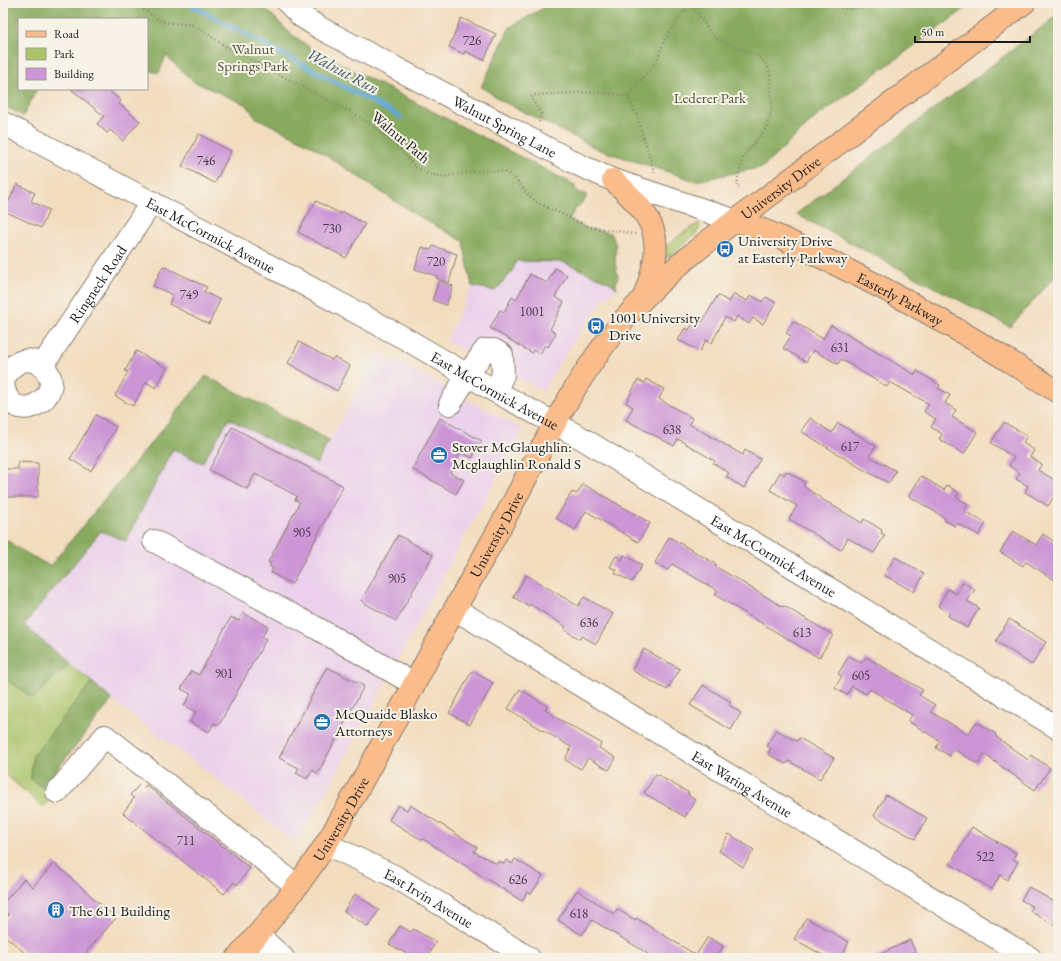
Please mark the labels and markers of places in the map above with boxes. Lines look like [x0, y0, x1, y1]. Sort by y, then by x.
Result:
place label: University Drive at Easterly Parkway [738, 231, 848, 267]
bus stop icon: University Drive at Easterly Parkway [715, 239, 735, 259]
place label: 1001 University Drive [609, 308, 701, 344]
bus stop icon: 1001 University Drive [586, 316, 606, 336]
place label: Stover McGlaughlin: Mcglaughlin Ronald S [452, 437, 581, 473]
office icon: Stover McGlaughlin: Mcglaughlin Ronald S [429, 445, 449, 465]
place label: McQuaide Blasko Attorneys [334, 704, 437, 740]
office icon: McQuaide Blasko Attorneys [312, 712, 332, 732]
building icon: The 611 Building [46, 900, 66, 920]
place label: The 611 Building [69, 901, 170, 920]

